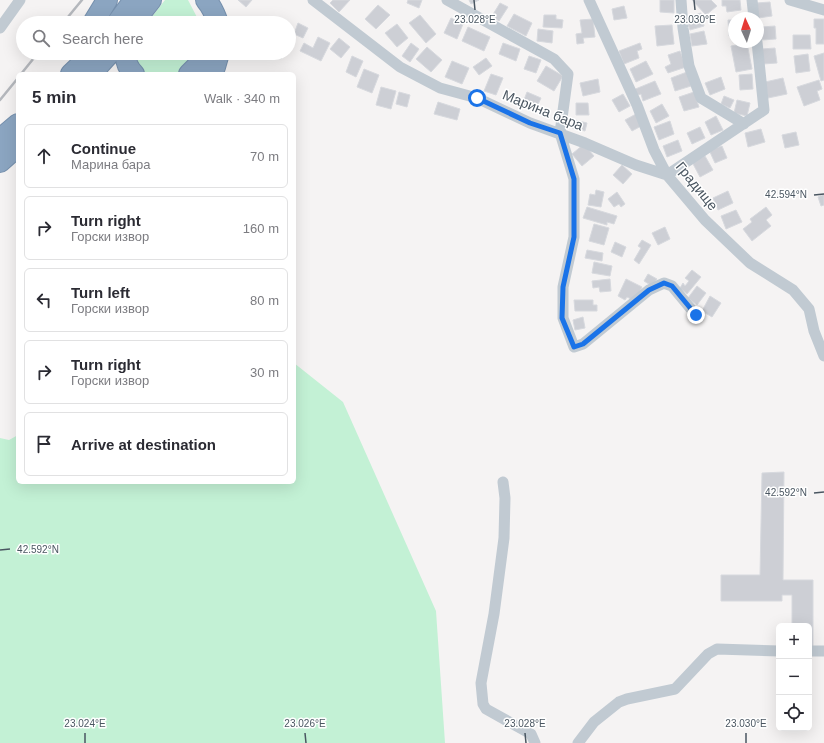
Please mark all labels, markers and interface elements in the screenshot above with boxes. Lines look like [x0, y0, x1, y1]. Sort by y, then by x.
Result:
north arrow [728, 12, 764, 48]
text: 23.028°E [454, 14, 496, 25]
text: 23.030°E [674, 14, 716, 25]
search box [16, 16, 296, 60]
icon: search [30, 27, 52, 49]
text: Search here [62, 30, 144, 47]
street label: Марина бара [500, 87, 586, 134]
text: 5 min [32, 88, 76, 107]
route start [468, 89, 486, 107]
text: Walk · 340 m [204, 91, 280, 106]
text: Continue [71, 140, 136, 157]
icon: ahead [33, 145, 55, 167]
text: 70 m [250, 149, 279, 164]
text: Марина бара [71, 157, 151, 172]
street label: Градище [673, 159, 721, 214]
text: 42.594°N [765, 189, 807, 200]
text: Turn right [71, 212, 141, 229]
icon: right [33, 217, 55, 239]
text: 160 m [243, 221, 279, 236]
text: Горски извор [71, 229, 149, 244]
text: Turn left [71, 284, 130, 301]
icon: left [33, 289, 55, 311]
text: 80 m [250, 293, 279, 308]
text: Горски извор [71, 301, 149, 316]
route end [687, 306, 705, 324]
text: Turn right [71, 356, 141, 373]
icon: right [33, 361, 55, 383]
text: 30 m [250, 365, 279, 380]
text: Горски извор [71, 373, 149, 388]
icon: arrive [33, 433, 55, 455]
text: Arrive at destination [71, 436, 216, 453]
text: 42.592°N [765, 487, 807, 498]
text: 42.592°N [17, 544, 59, 555]
map controls [776, 623, 812, 731]
button: + [776, 623, 812, 659]
button: − [776, 659, 812, 695]
button: locate [776, 695, 812, 731]
text: 23.024°E [64, 718, 106, 729]
text: 23.026°E [284, 718, 326, 729]
text: 23.028°E [504, 718, 546, 729]
text: 23.030°E [725, 718, 767, 729]

